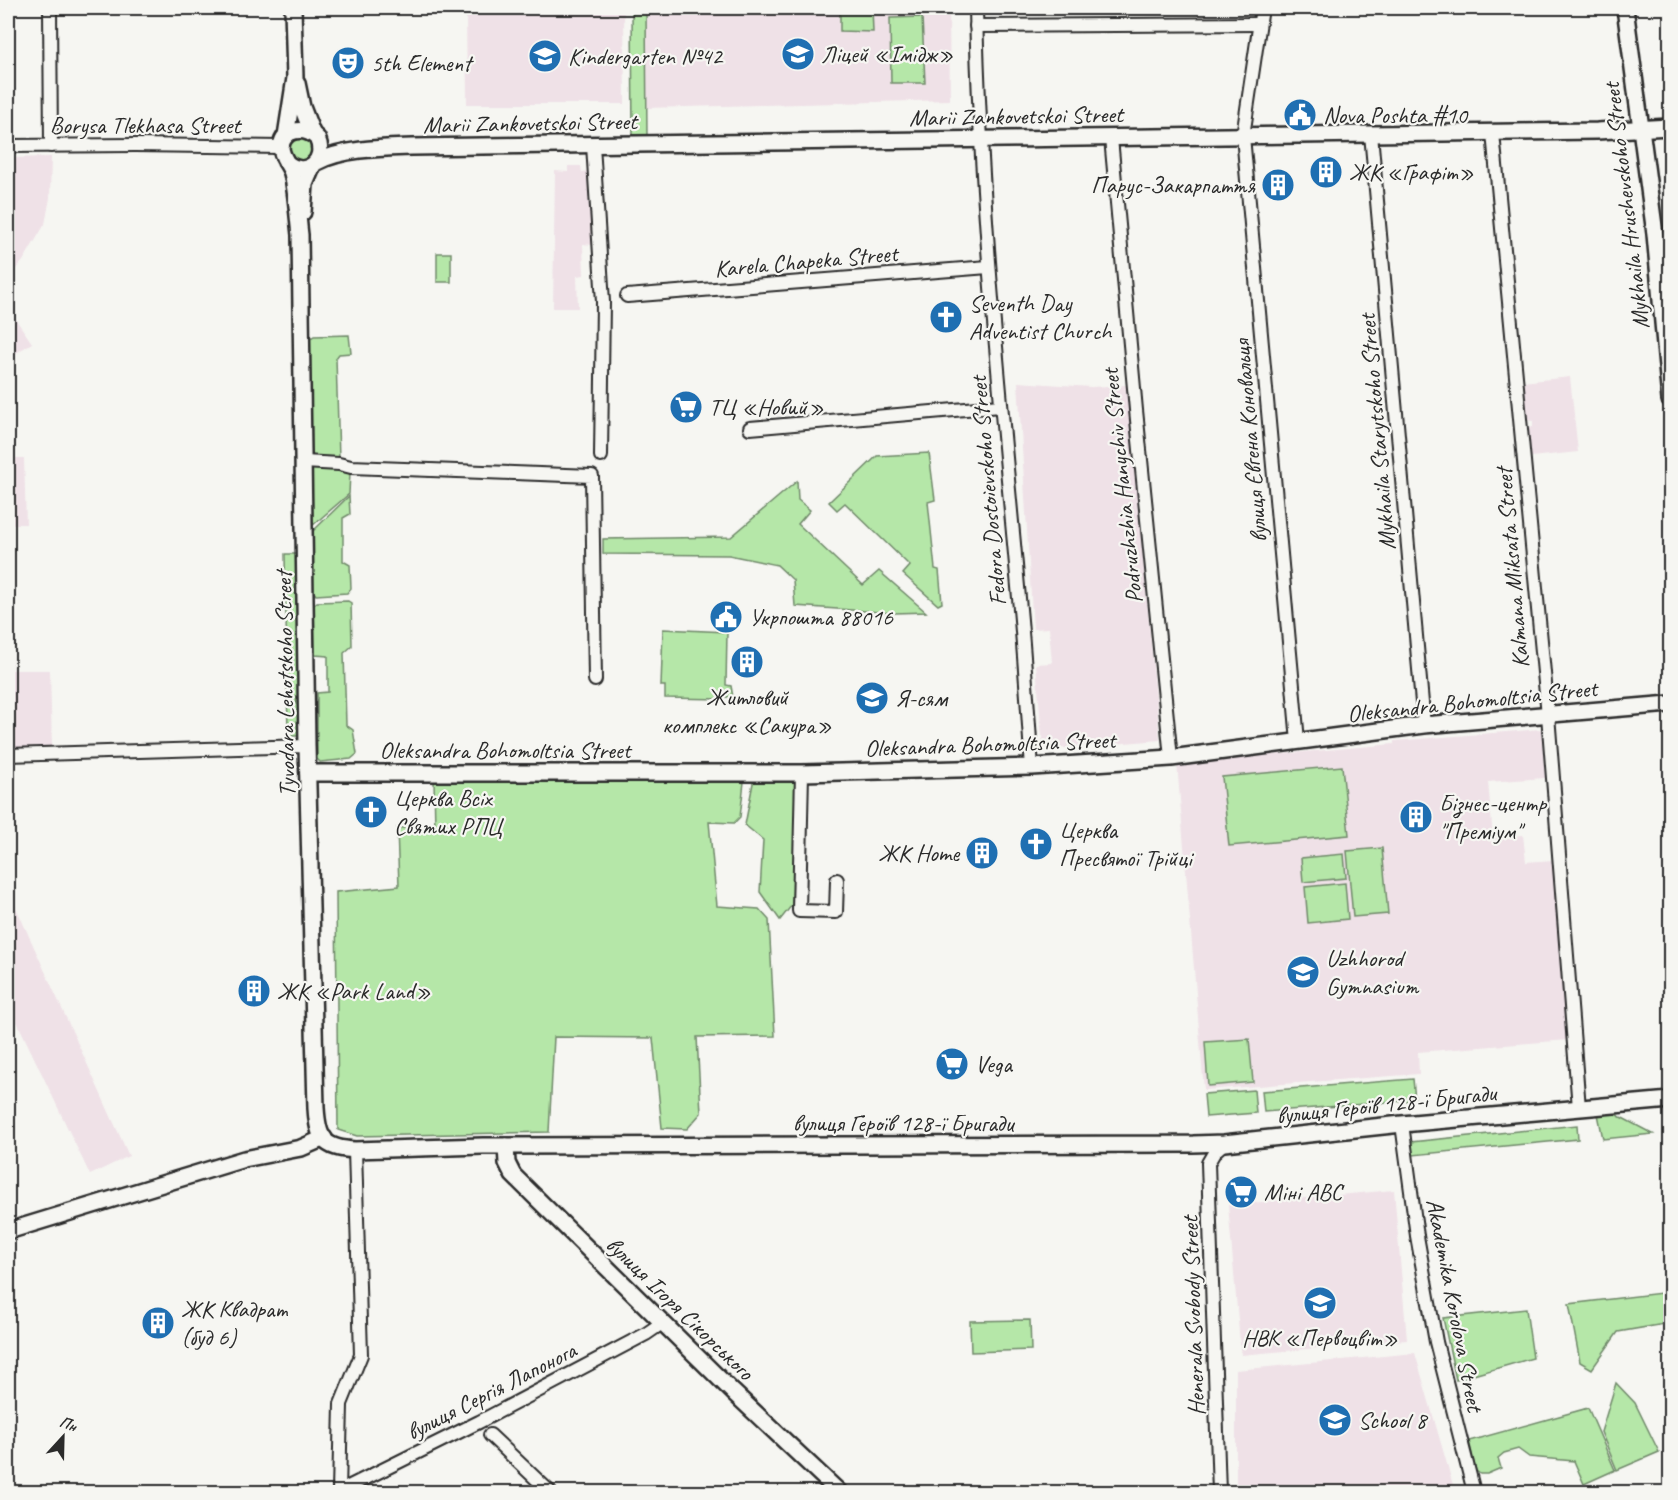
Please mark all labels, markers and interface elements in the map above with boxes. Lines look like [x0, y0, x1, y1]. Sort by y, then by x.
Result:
school or university icon: Ліцей «Імідж» [780, 36, 816, 72]
school or university icon: Kindergarten №42 [527, 38, 563, 74]
place label: Ліцей «Імідж» [821, 39, 953, 69]
place label: Kindergarten №42 [568, 41, 724, 71]
theatre icon: 5th Element [330, 45, 366, 81]
place label: 5th Element [371, 48, 474, 78]
street label: Mykhaila Hrushevskoho Street [1596, 79, 1656, 331]
public building icon: Nova Poshta #10 [1282, 97, 1318, 133]
street label: Marii Zankovetskoi Street [909, 99, 1125, 133]
place label: Nova Poshta #10 [1323, 100, 1469, 130]
street label: Marii Zankovetskoi Street [423, 106, 639, 140]
street label: Borysa Tlekhasa Street [50, 110, 242, 140]
building icon: ЖК «Графіт» [1308, 154, 1344, 190]
place label: ЖК «Графіт» [1349, 157, 1474, 187]
building icon: Парус-Закарпаття [1260, 167, 1296, 203]
place label: Парус-Закарпаття [1091, 170, 1256, 200]
street label: Karela Chapeka Street [713, 238, 901, 284]
place label: Seventh Day Adventist Church [969, 288, 1113, 346]
church icon: Seventh Day Adventist Church [928, 299, 964, 335]
street label: Mykhaila Starytskoho Street [1352, 311, 1402, 551]
street label: вулиця Євгена Коновальця [1226, 337, 1274, 544]
street label: Podruzhzhia Hanychiv Street [1095, 365, 1149, 605]
street label: Fedora Dostoievskoho Street [963, 373, 1013, 607]
supermarket icon: ТЦ «Новий» [668, 389, 704, 425]
place label: ТЦ «Новий» [709, 392, 824, 422]
street label: Kalmana Miksata Street [1488, 464, 1536, 669]
street label: Tyvodara Lehotskoho Street [268, 568, 302, 797]
public building icon: Укрпошта 88016 [708, 599, 744, 635]
place label: Укрпошта 88016 [749, 602, 894, 632]
building icon: Житловий комплекс «Сакура» [729, 644, 765, 680]
street label: Oleksandra Bohomoltsia Street [1346, 673, 1600, 729]
school or university icon: Я-сям [854, 680, 890, 716]
place label: Житловий комплекс «Сакура» [662, 682, 832, 740]
place label: Я-сям [895, 683, 949, 713]
street label: Oleksandra Bohomoltsia Street [864, 725, 1118, 763]
street label: Oleksandra Bohomoltsia Street [380, 735, 633, 765]
place label: Церква Всіх Святих РПЦ [394, 783, 504, 841]
place label: Бізнес-центр "Преміум" [1439, 788, 1547, 846]
church icon: Церква Всіх Святих РПЦ [353, 794, 389, 830]
building icon: Бізнес-центр "Преміум" [1398, 799, 1434, 835]
place label: Церква Пресвятої Трійці [1059, 815, 1194, 873]
church icon: Церква Пресвятої Трійці [1018, 826, 1054, 862]
building icon: ЖК Home [964, 835, 1000, 871]
place label: ЖК Home [878, 838, 961, 868]
place label: Uzhhorod Gymnasium [1326, 943, 1419, 1001]
school or university icon: Uzhhorod Gymnasium [1285, 954, 1321, 990]
building icon: ЖК «Park Land» [236, 973, 272, 1009]
place label: ЖК «Park Land» [277, 976, 431, 1006]
supermarket icon: Vega [934, 1046, 970, 1082]
place label: Vega [975, 1049, 1013, 1079]
street label: вулиця Героїв 128-ї Бригади [1275, 1077, 1500, 1130]
street label: вулиця Героїв 128-ї Бригади [793, 1108, 1016, 1138]
supermarket icon: Міні ABC [1223, 1174, 1259, 1210]
place label: Міні ABC [1264, 1177, 1345, 1207]
street label: Akademika Korolova Street [1420, 1196, 1491, 1416]
street label: Henerala Svobody Street [1174, 1214, 1211, 1416]
street label: вулиця Ігоря Сікорського [600, 1230, 761, 1387]
school or university icon: НВК «Первоцвіт» [1302, 1285, 1338, 1321]
place label: ЖК Квадрат (буд 6) [181, 1294, 288, 1352]
building icon: ЖК Квадрат (буд 6) [140, 1305, 176, 1341]
place label: НВК «Первоцвіт» [1242, 1323, 1398, 1353]
street label: вулиця Сергія Лапонога [401, 1335, 582, 1447]
school or university icon: School 8 [1317, 1402, 1353, 1438]
place label: School 8 [1358, 1405, 1428, 1435]
north arrow [33, 1407, 93, 1467]
text: Пн [57, 1412, 81, 1437]

